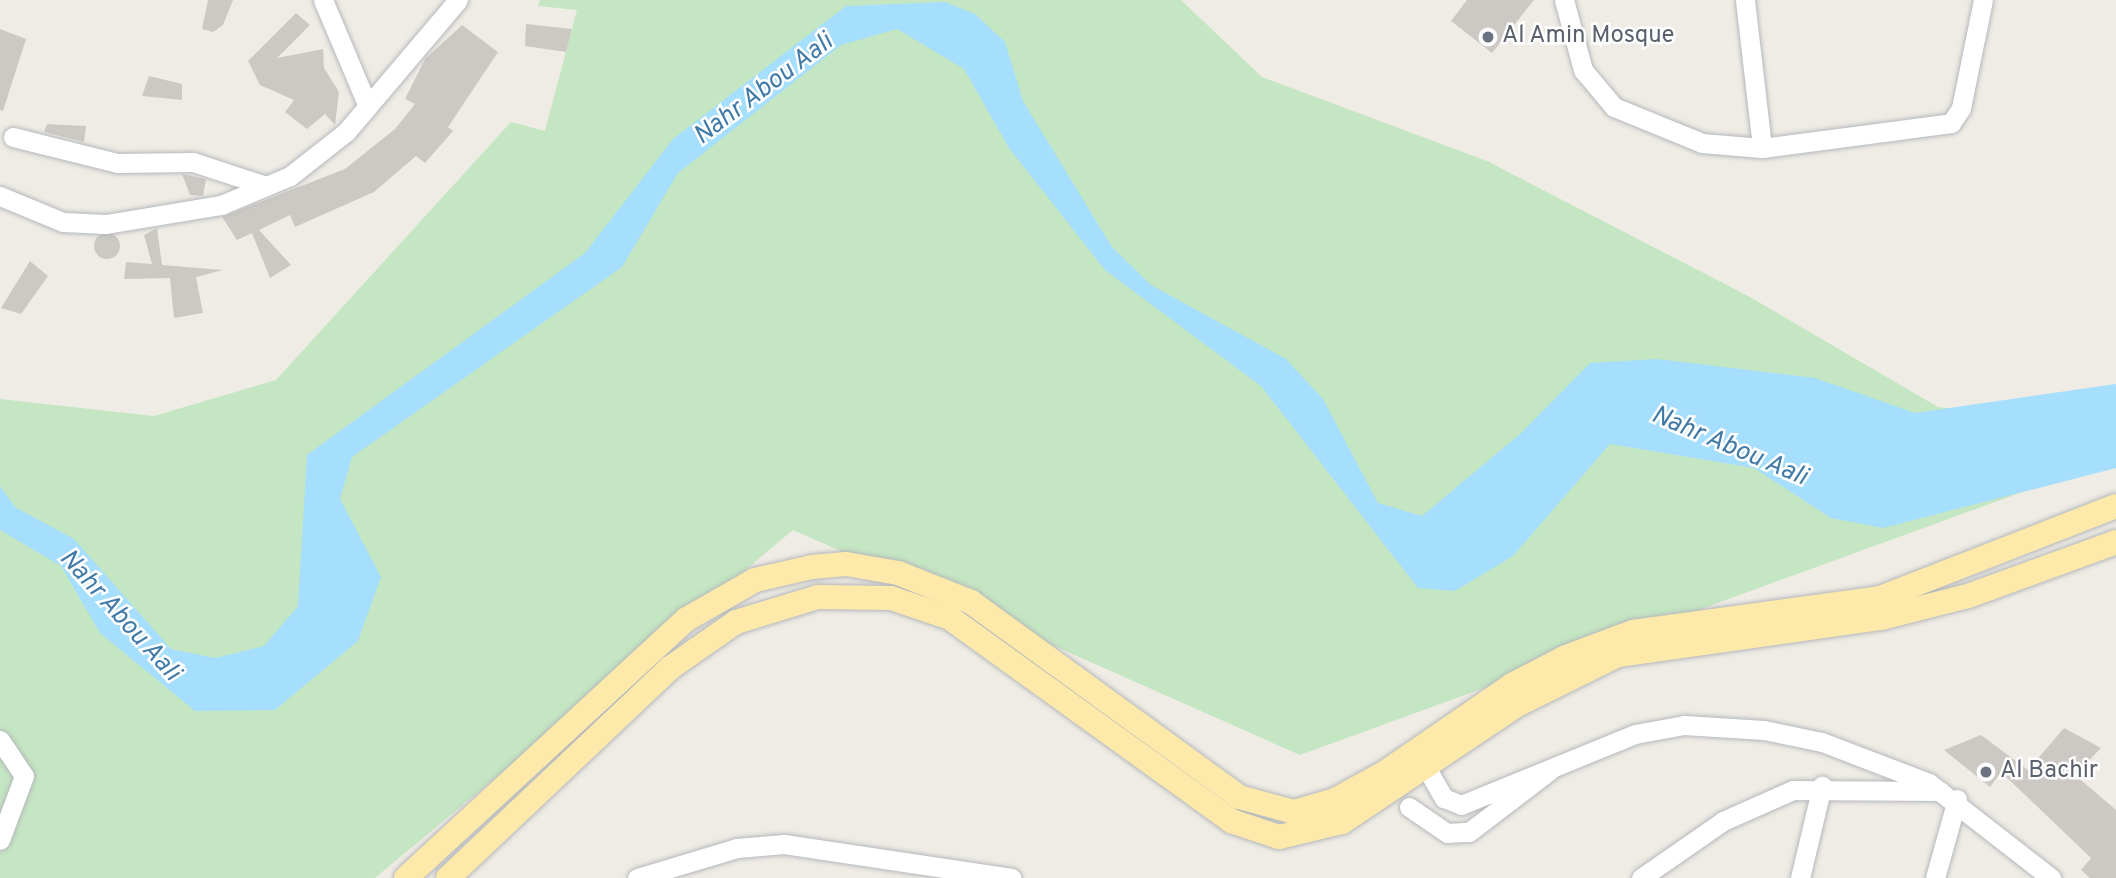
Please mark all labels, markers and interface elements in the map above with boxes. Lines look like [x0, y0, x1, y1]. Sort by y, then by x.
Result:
place label: Al Amin Mosque [1502, 23, 1675, 51]
water label: Nahr Abou Aali [687, 27, 841, 153]
marker: Al Amin Mosque [1480, 29, 1496, 45]
water label: Nahr Abou Aali [1645, 400, 1813, 494]
water label: Nahr Abou Aali [51, 543, 187, 689]
place label: Al Bachir [2000, 758, 2098, 786]
marker: Al Bachir [1978, 764, 1994, 780]

